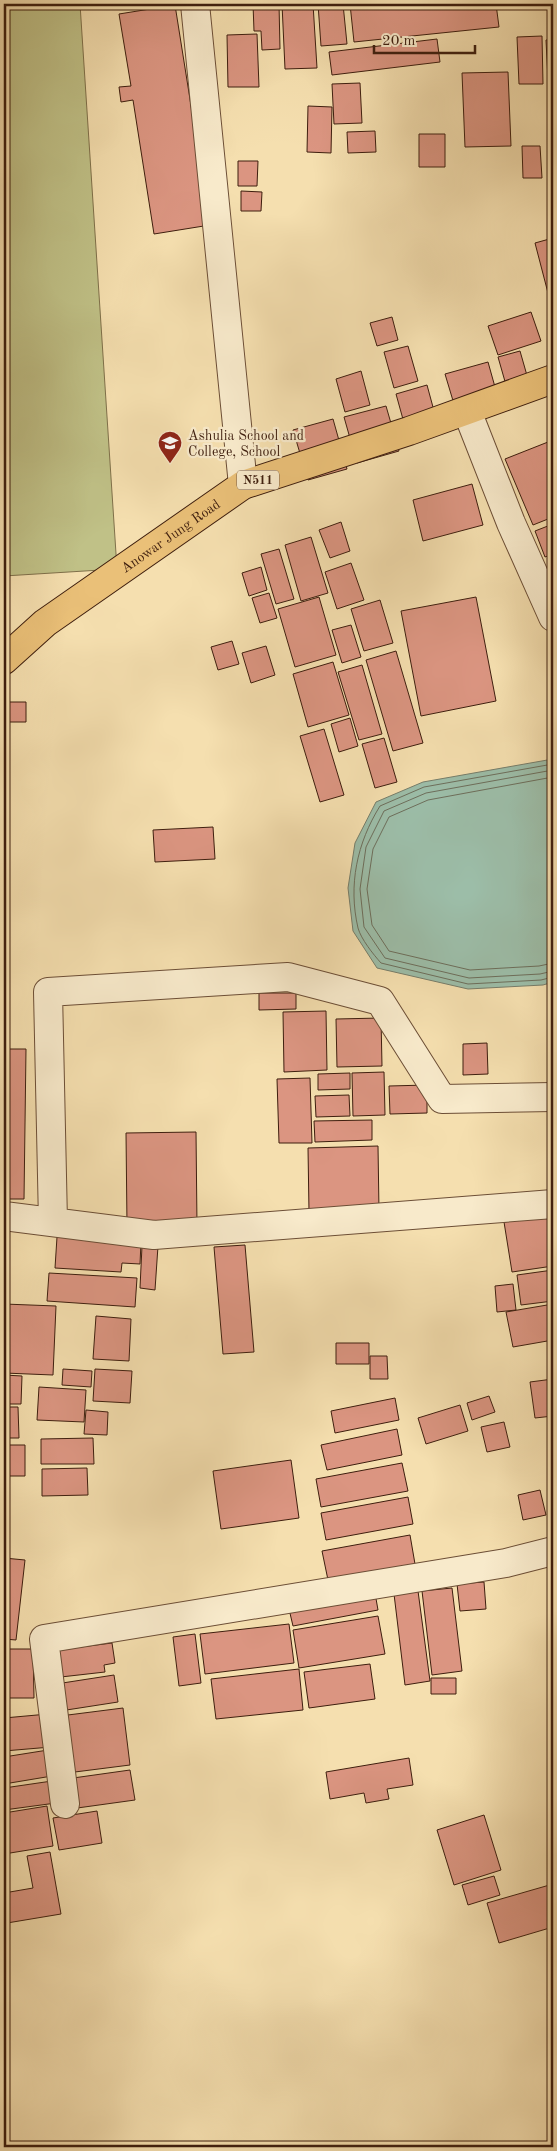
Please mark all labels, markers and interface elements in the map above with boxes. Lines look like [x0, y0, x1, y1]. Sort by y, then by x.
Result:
scale bar [374, 22, 476, 54]
text: 20 m [382, 34, 416, 49]
place label: Ashulia School and College, School [188, 429, 304, 459]
school or university icon: Ashulia School and College, School [157, 430, 183, 464]
road number: N511 [237, 470, 279, 490]
street label: Anowar Jung Road [119, 497, 223, 576]

